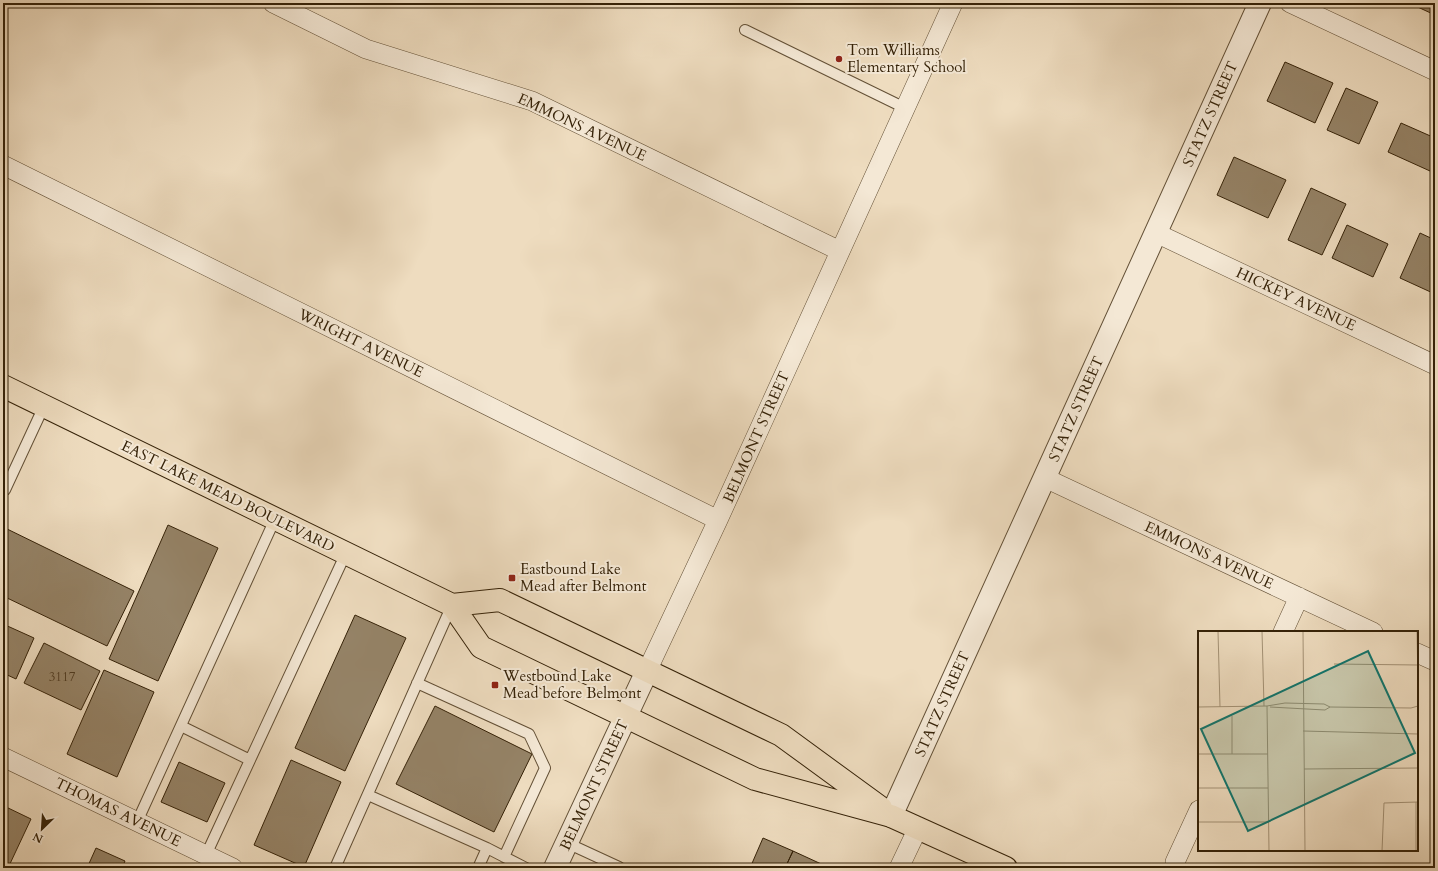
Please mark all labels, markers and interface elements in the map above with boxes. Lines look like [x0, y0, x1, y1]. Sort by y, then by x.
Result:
place label: Tom Williams Elementary School [847, 40, 966, 77]
marker: Tom Williams Elementary School [834, 54, 844, 64]
street label: STATZ STREET [1178, 58, 1242, 170]
street label: EMMONS AVENUE [514, 88, 650, 166]
street label: HICKEY AVENUE [1233, 262, 1359, 336]
street label: WRIGHT AVENUE [294, 304, 427, 382]
street label: STATZ STREET [1044, 353, 1108, 465]
street label: BELMONT STREET [718, 368, 794, 506]
street label: EAST LAKE MEAD BOULEVARD [118, 436, 338, 556]
street label: EMMONS AVENUE [1141, 516, 1277, 594]
place label: Eastbound Lake Mead after Belmont [520, 559, 647, 596]
marker: Eastbound Lake Mead after Belmont [507, 573, 517, 583]
inset map [1198, 631, 1418, 851]
street label: STATZ STREET [910, 648, 974, 760]
place label: Westbound Lake Mead before Belmont [502, 666, 641, 703]
house number: 3117 [49, 668, 76, 686]
marker: Westbound Lake Mead before Belmont [490, 680, 500, 690]
street label: BELMONT STREET [555, 716, 633, 854]
street label: THOMAS AVENUE [52, 773, 184, 851]
north arrow [22, 809, 62, 849]
text: N [30, 829, 45, 846]

